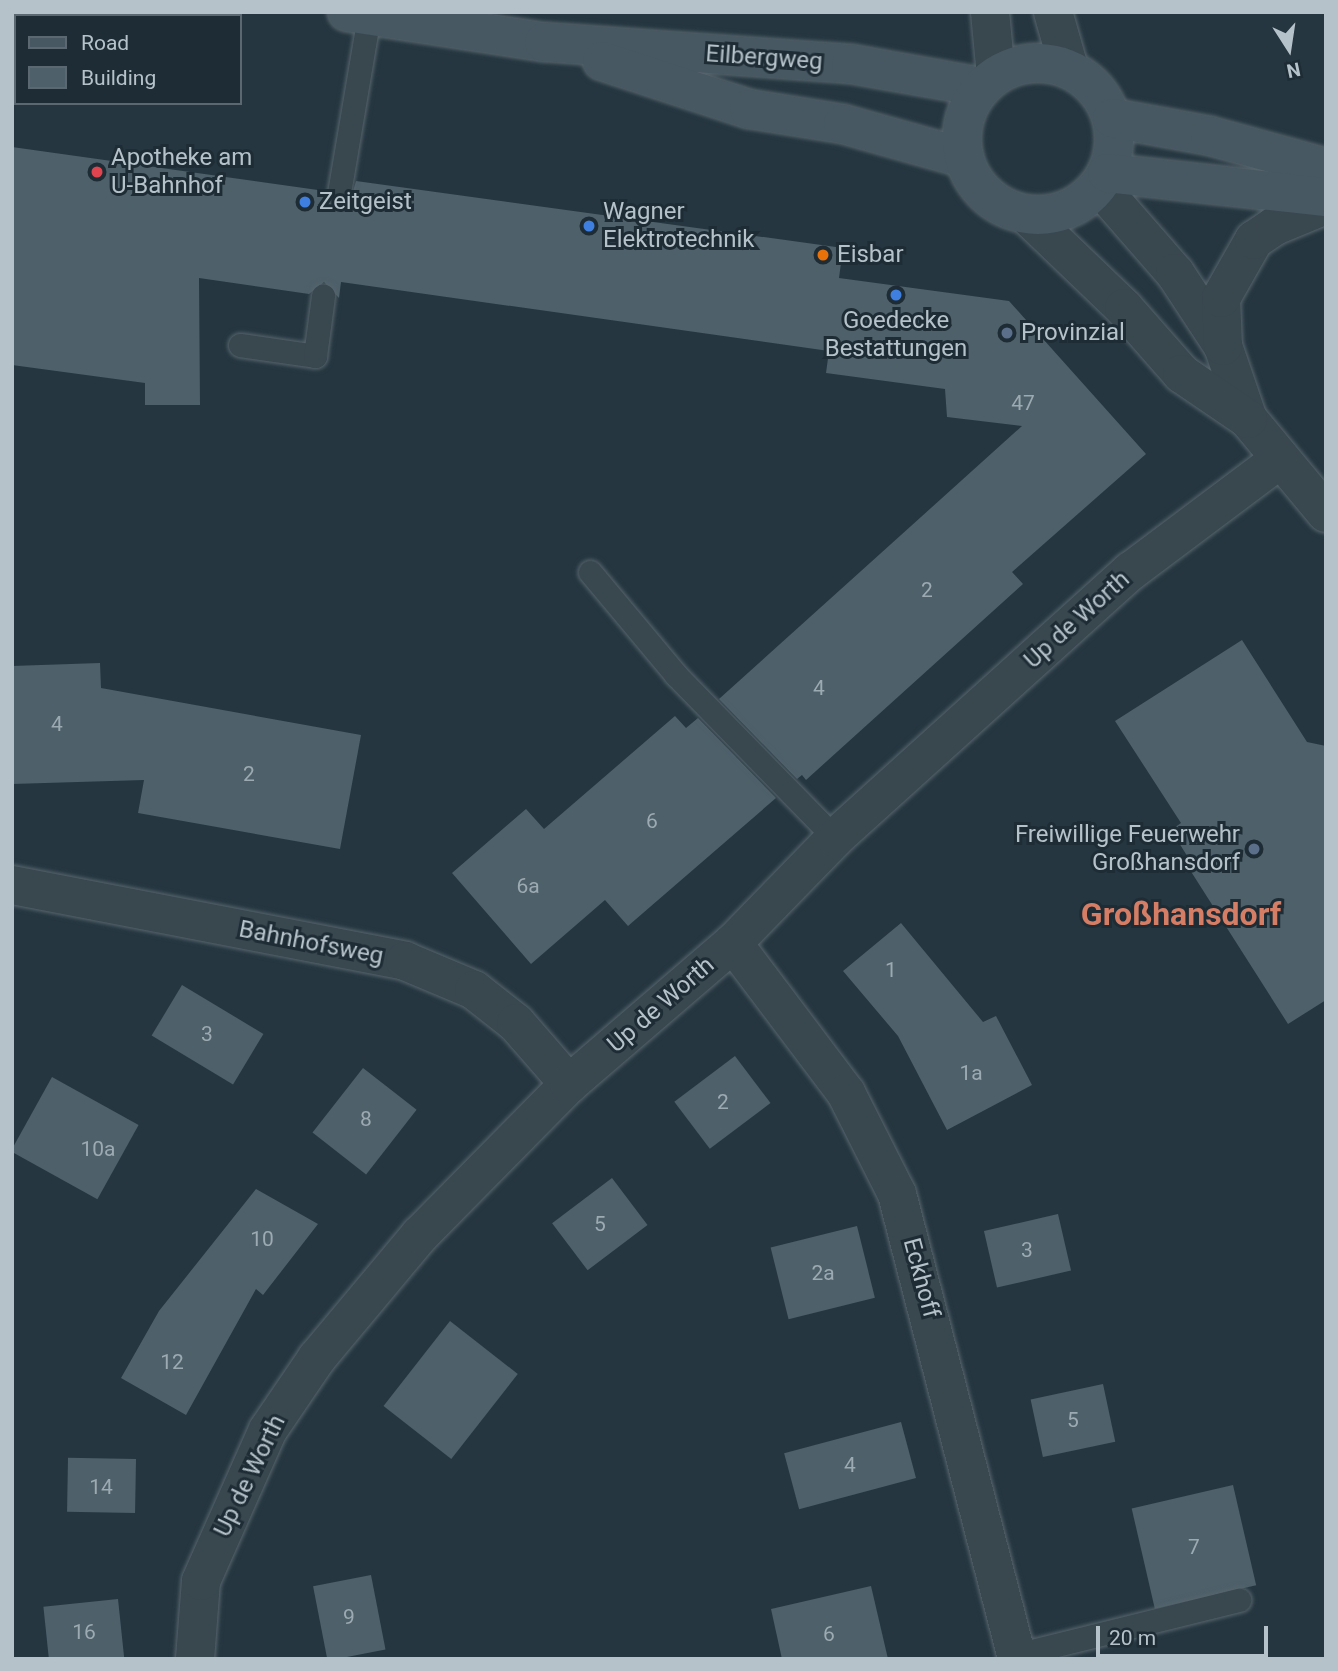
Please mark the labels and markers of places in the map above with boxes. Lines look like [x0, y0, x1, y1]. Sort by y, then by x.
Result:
place label: Apotheke am U-Bahnhof [111, 144, 252, 200]
marker: Apotheke am U-Bahnhof [89, 164, 105, 180]
place label: Zeitgeist [319, 188, 412, 216]
marker: Zeitgeist [297, 194, 313, 210]
place label: Wagner Elektrotechnik [603, 198, 754, 254]
marker: Wagner Elektrotechnik [581, 218, 597, 234]
place label: Eisbar [837, 241, 904, 269]
marker: Eisbar [815, 247, 831, 263]
marker: Goedecke Bestattungen [888, 287, 904, 303]
place label: Goedecke Bestattungen [825, 307, 967, 363]
place label: Provinzial [1021, 319, 1125, 347]
marker: Provinzial [999, 325, 1015, 341]
place label: Freiwillige Feuerwehr Großhansdorf [1015, 821, 1240, 877]
marker: Freiwillige Feuerwehr Großhansdorf [1246, 841, 1262, 857]

